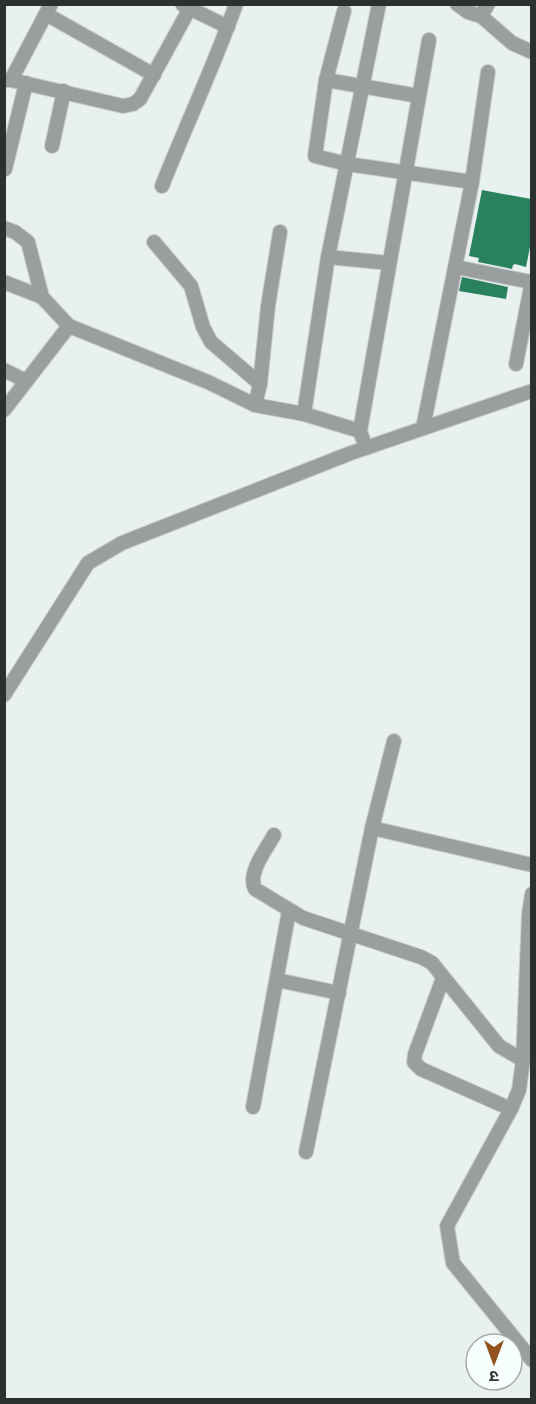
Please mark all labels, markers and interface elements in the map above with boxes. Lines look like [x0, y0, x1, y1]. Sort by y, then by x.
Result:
north arrow [464, 1332, 524, 1392]
text: उ [489, 1368, 499, 1387]

